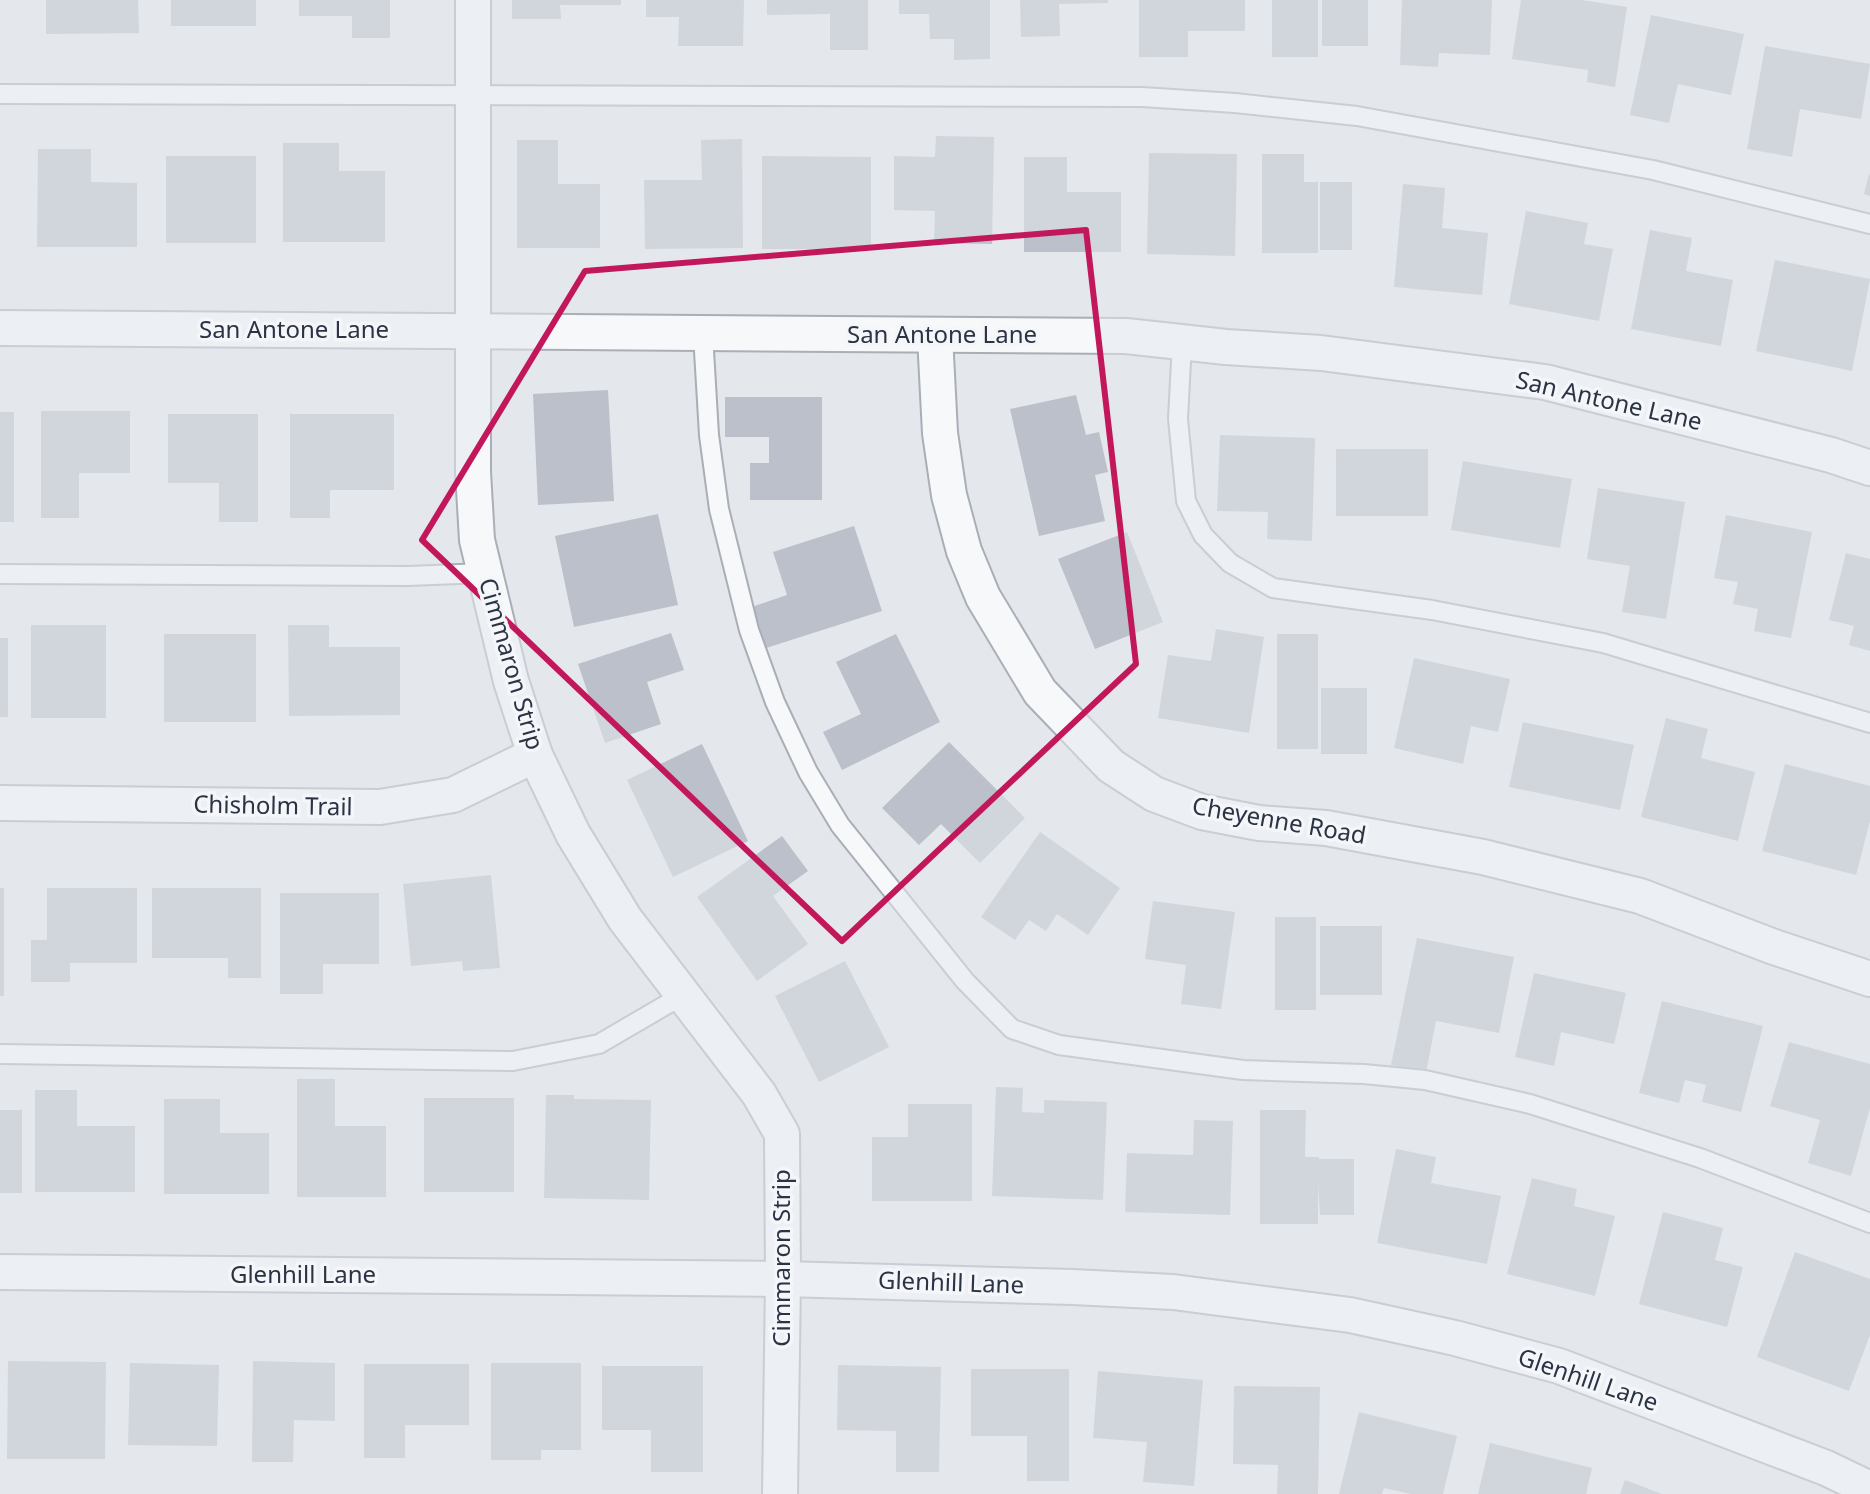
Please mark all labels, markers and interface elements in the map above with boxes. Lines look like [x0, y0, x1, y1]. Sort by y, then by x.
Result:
street label: San Antone Lane [199, 312, 389, 345]
street label: San Antone Lane [847, 317, 1037, 350]
street label: San Antone Lane [1513, 362, 1706, 437]
street label: Cimmaron Strip [472, 574, 553, 753]
street label: Chisholm Trail [193, 787, 353, 822]
street label: Cheyenne Road [1190, 788, 1369, 851]
street label: Cimmaron Strip [764, 1169, 797, 1347]
street label: Glenhill Lane [230, 1257, 376, 1290]
street label: Glenhill Lane [877, 1262, 1025, 1301]
street label: Glenhill Lane [1514, 1339, 1663, 1418]

